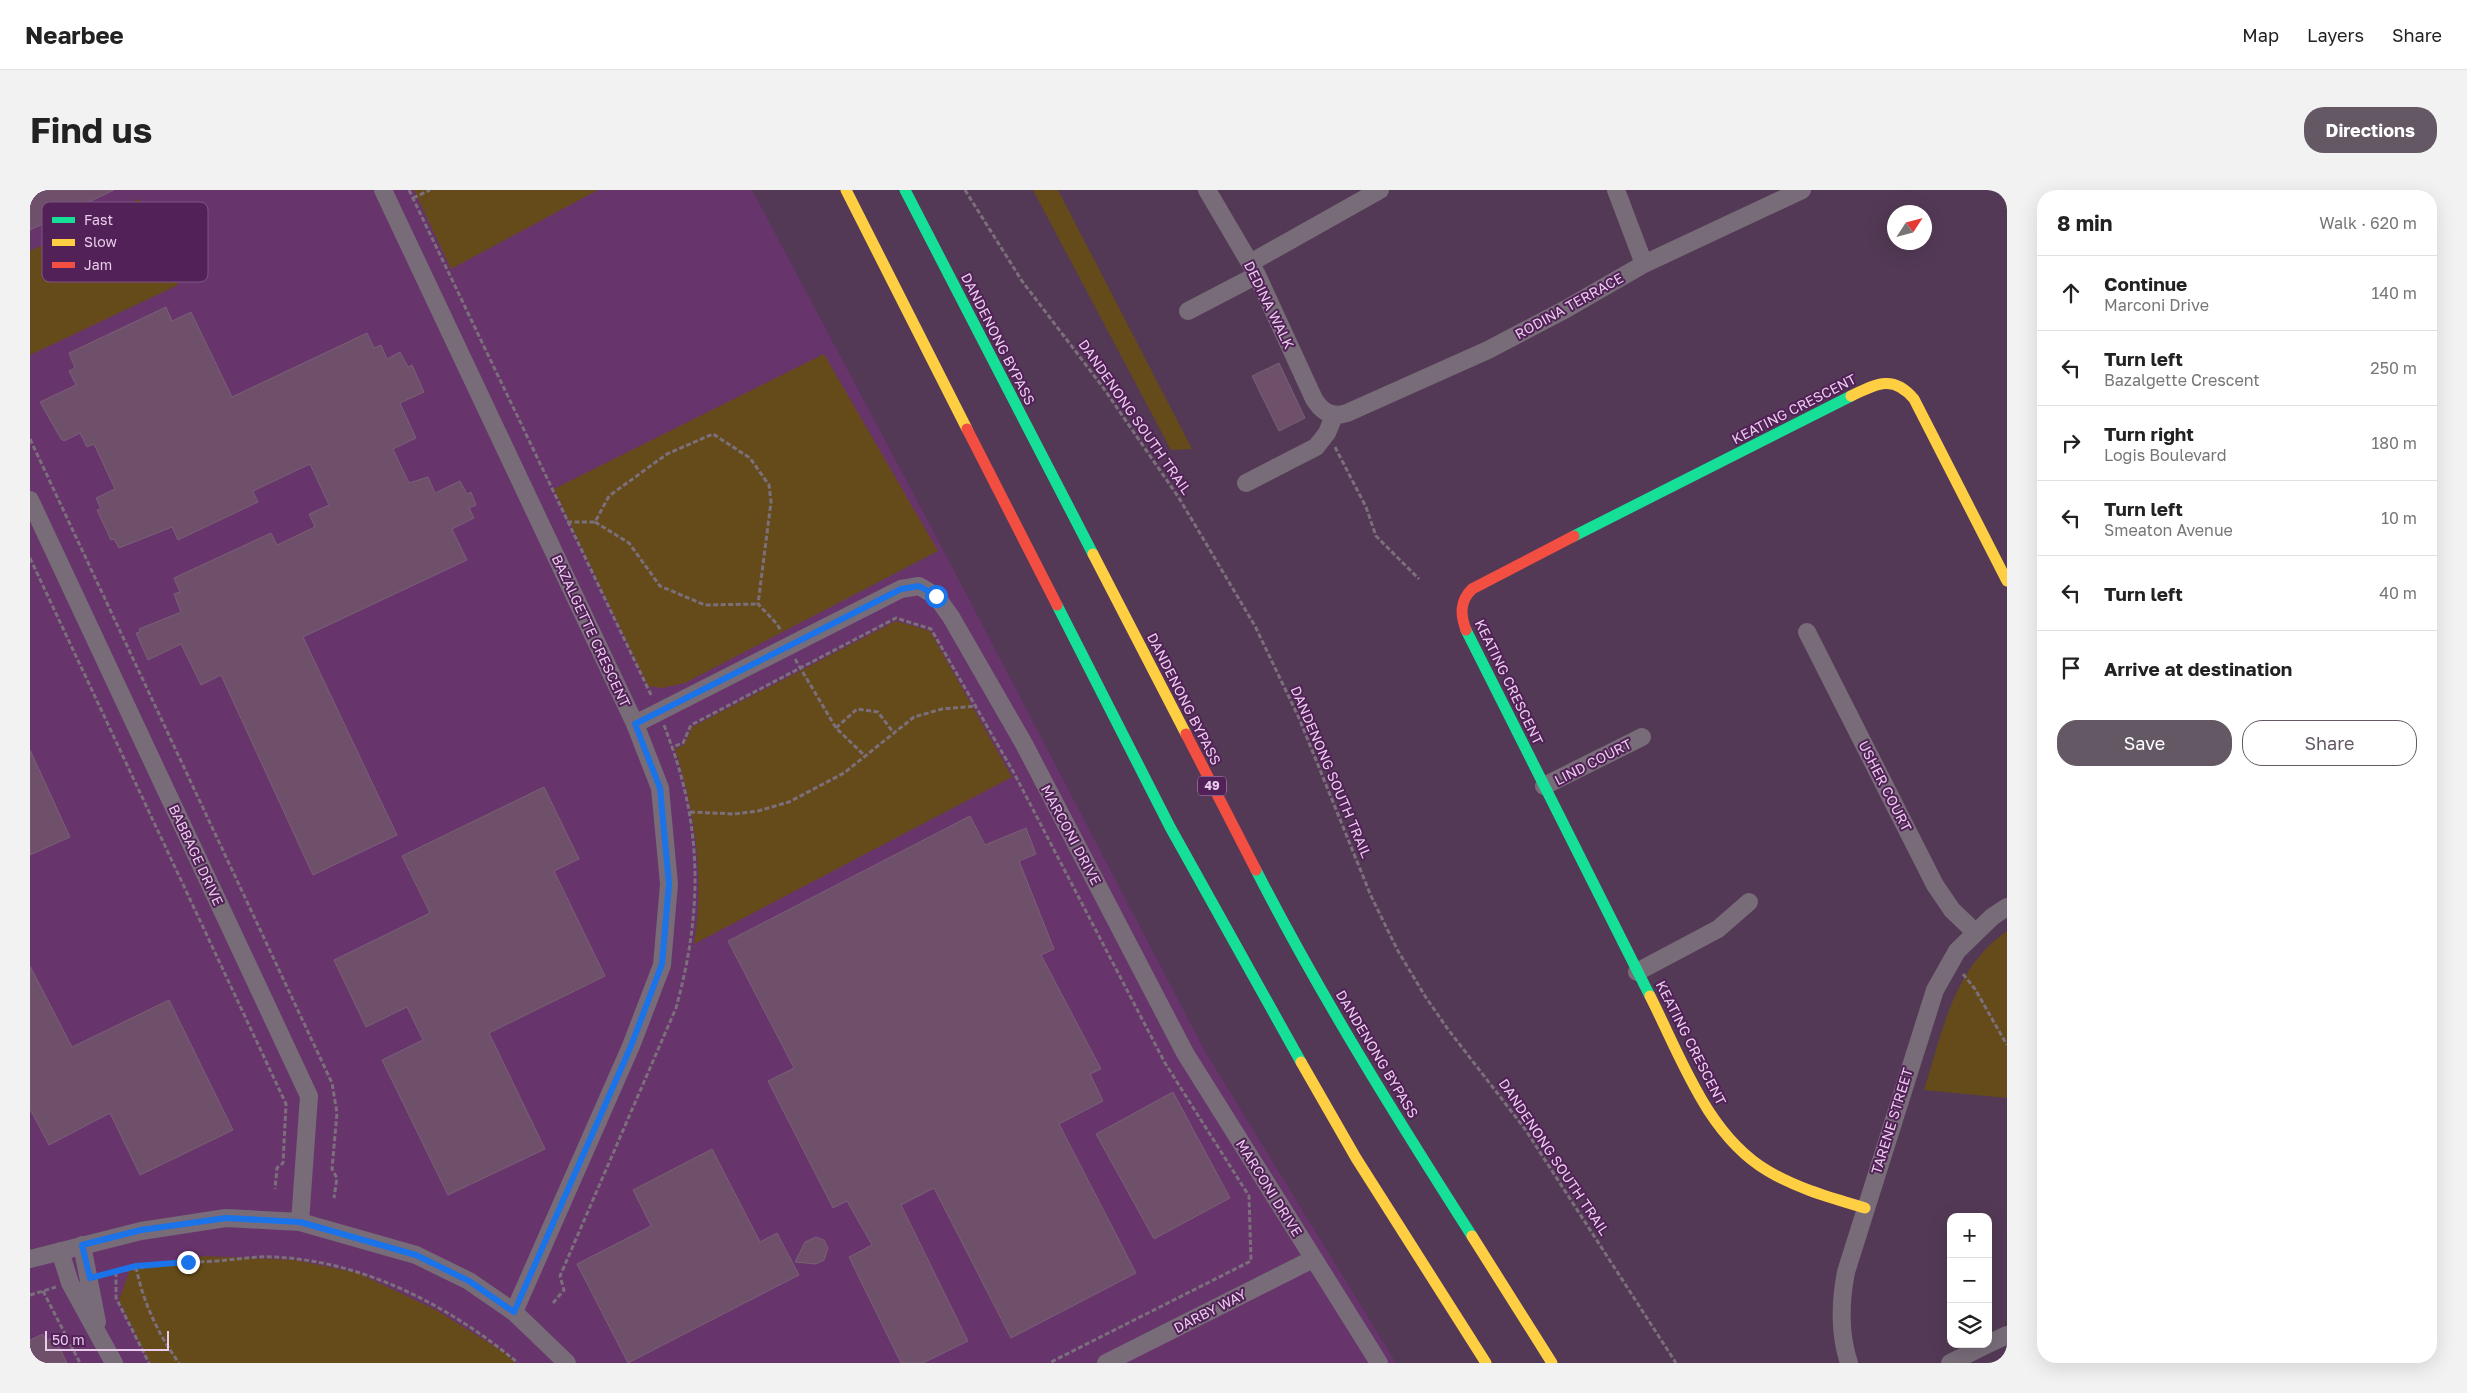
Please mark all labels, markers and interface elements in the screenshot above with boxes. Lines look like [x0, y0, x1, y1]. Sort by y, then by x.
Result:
text: Nearbee [25, 20, 124, 49]
text: Map [2242, 24, 2279, 46]
text: Layers [2307, 24, 2364, 46]
text: Share [2392, 24, 2442, 46]
button: Directions [2304, 107, 2437, 153]
text: Find us [30, 109, 152, 151]
legend [42, 202, 208, 282]
north arrow [1887, 205, 1932, 250]
text: 8 min [2057, 210, 2113, 236]
text: Fast [84, 211, 113, 228]
text: Walk · 620 m [2319, 213, 2417, 233]
text: Slow [84, 233, 117, 250]
text: Jam [84, 256, 112, 273]
street label: DEDINA WALK [1241, 258, 1298, 352]
street label: RODINA TERRACE [1512, 269, 1626, 342]
street label: DANDENONG BYPASS [958, 270, 1039, 408]
text: Continue [2104, 272, 2187, 295]
icon: ahead [2057, 279, 2085, 307]
text: 140 m [2371, 283, 2417, 303]
text: Marconi Drive [2104, 295, 2209, 315]
street label: DANDENONG SOUTH TRAIL [1075, 336, 1195, 497]
text: Turn left [2104, 347, 2183, 370]
icon: left [2057, 354, 2085, 382]
text: 250 m [2370, 358, 2417, 378]
street label: KEATING CRESCENT [1729, 370, 1859, 447]
text: Bazalgette Crescent [2104, 370, 2260, 390]
text: Turn right [2104, 422, 2194, 445]
icon: right [2057, 429, 2085, 457]
text: 180 m [2371, 433, 2417, 453]
text: Logis Boulevard [2104, 445, 2227, 465]
text: Turn left [2104, 497, 2183, 520]
icon: left [2057, 504, 2085, 532]
text: 10 m [2381, 508, 2417, 528]
text: Smeaton Avenue [2104, 520, 2233, 540]
street label: BAZALGETTE CRESCENT [549, 552, 634, 710]
icon: left [2057, 579, 2085, 607]
text: Turn left [2104, 582, 2183, 605]
text: 40 m [2379, 583, 2417, 603]
route start [925, 585, 948, 608]
street label: KEATING CRESCENT [1472, 616, 1547, 748]
street label: DANDENONG BYPASS [1144, 630, 1225, 768]
icon: arrive [2057, 654, 2085, 682]
text: Arrive at destination [2104, 657, 2292, 680]
street label: DANDENONG SOUTH TRAIL [1287, 683, 1375, 860]
button: Save [2057, 720, 2232, 766]
button: Share [2242, 720, 2417, 766]
street label: LIND COURT [1551, 735, 1635, 788]
street label: USHER COURT [1855, 738, 1916, 834]
road number: 49 [1198, 776, 1226, 796]
street label: MARCONI DRIVE [1038, 782, 1105, 888]
street label: BABBAGE DRIVE [166, 802, 227, 908]
street label: KEATING CRESCENT [1653, 978, 1730, 1108]
street label: DANDENONG BYPASS [1333, 987, 1422, 1121]
street label: TARENE STREET [1867, 1065, 1916, 1176]
street label: DANDENONG SOUTH TRAIL [1496, 1075, 1613, 1238]
street label: MARCONI DRIVE [1233, 1136, 1306, 1239]
map controls [1947, 1213, 1992, 1348]
button: + [1947, 1213, 1992, 1258]
route end [177, 1251, 200, 1274]
button: − [1947, 1258, 1992, 1303]
street label: DARBY WAY [1171, 1285, 1249, 1336]
button: layers [1947, 1303, 1992, 1348]
scale bar [45, 1328, 169, 1351]
text: 50 m [52, 1331, 85, 1348]

